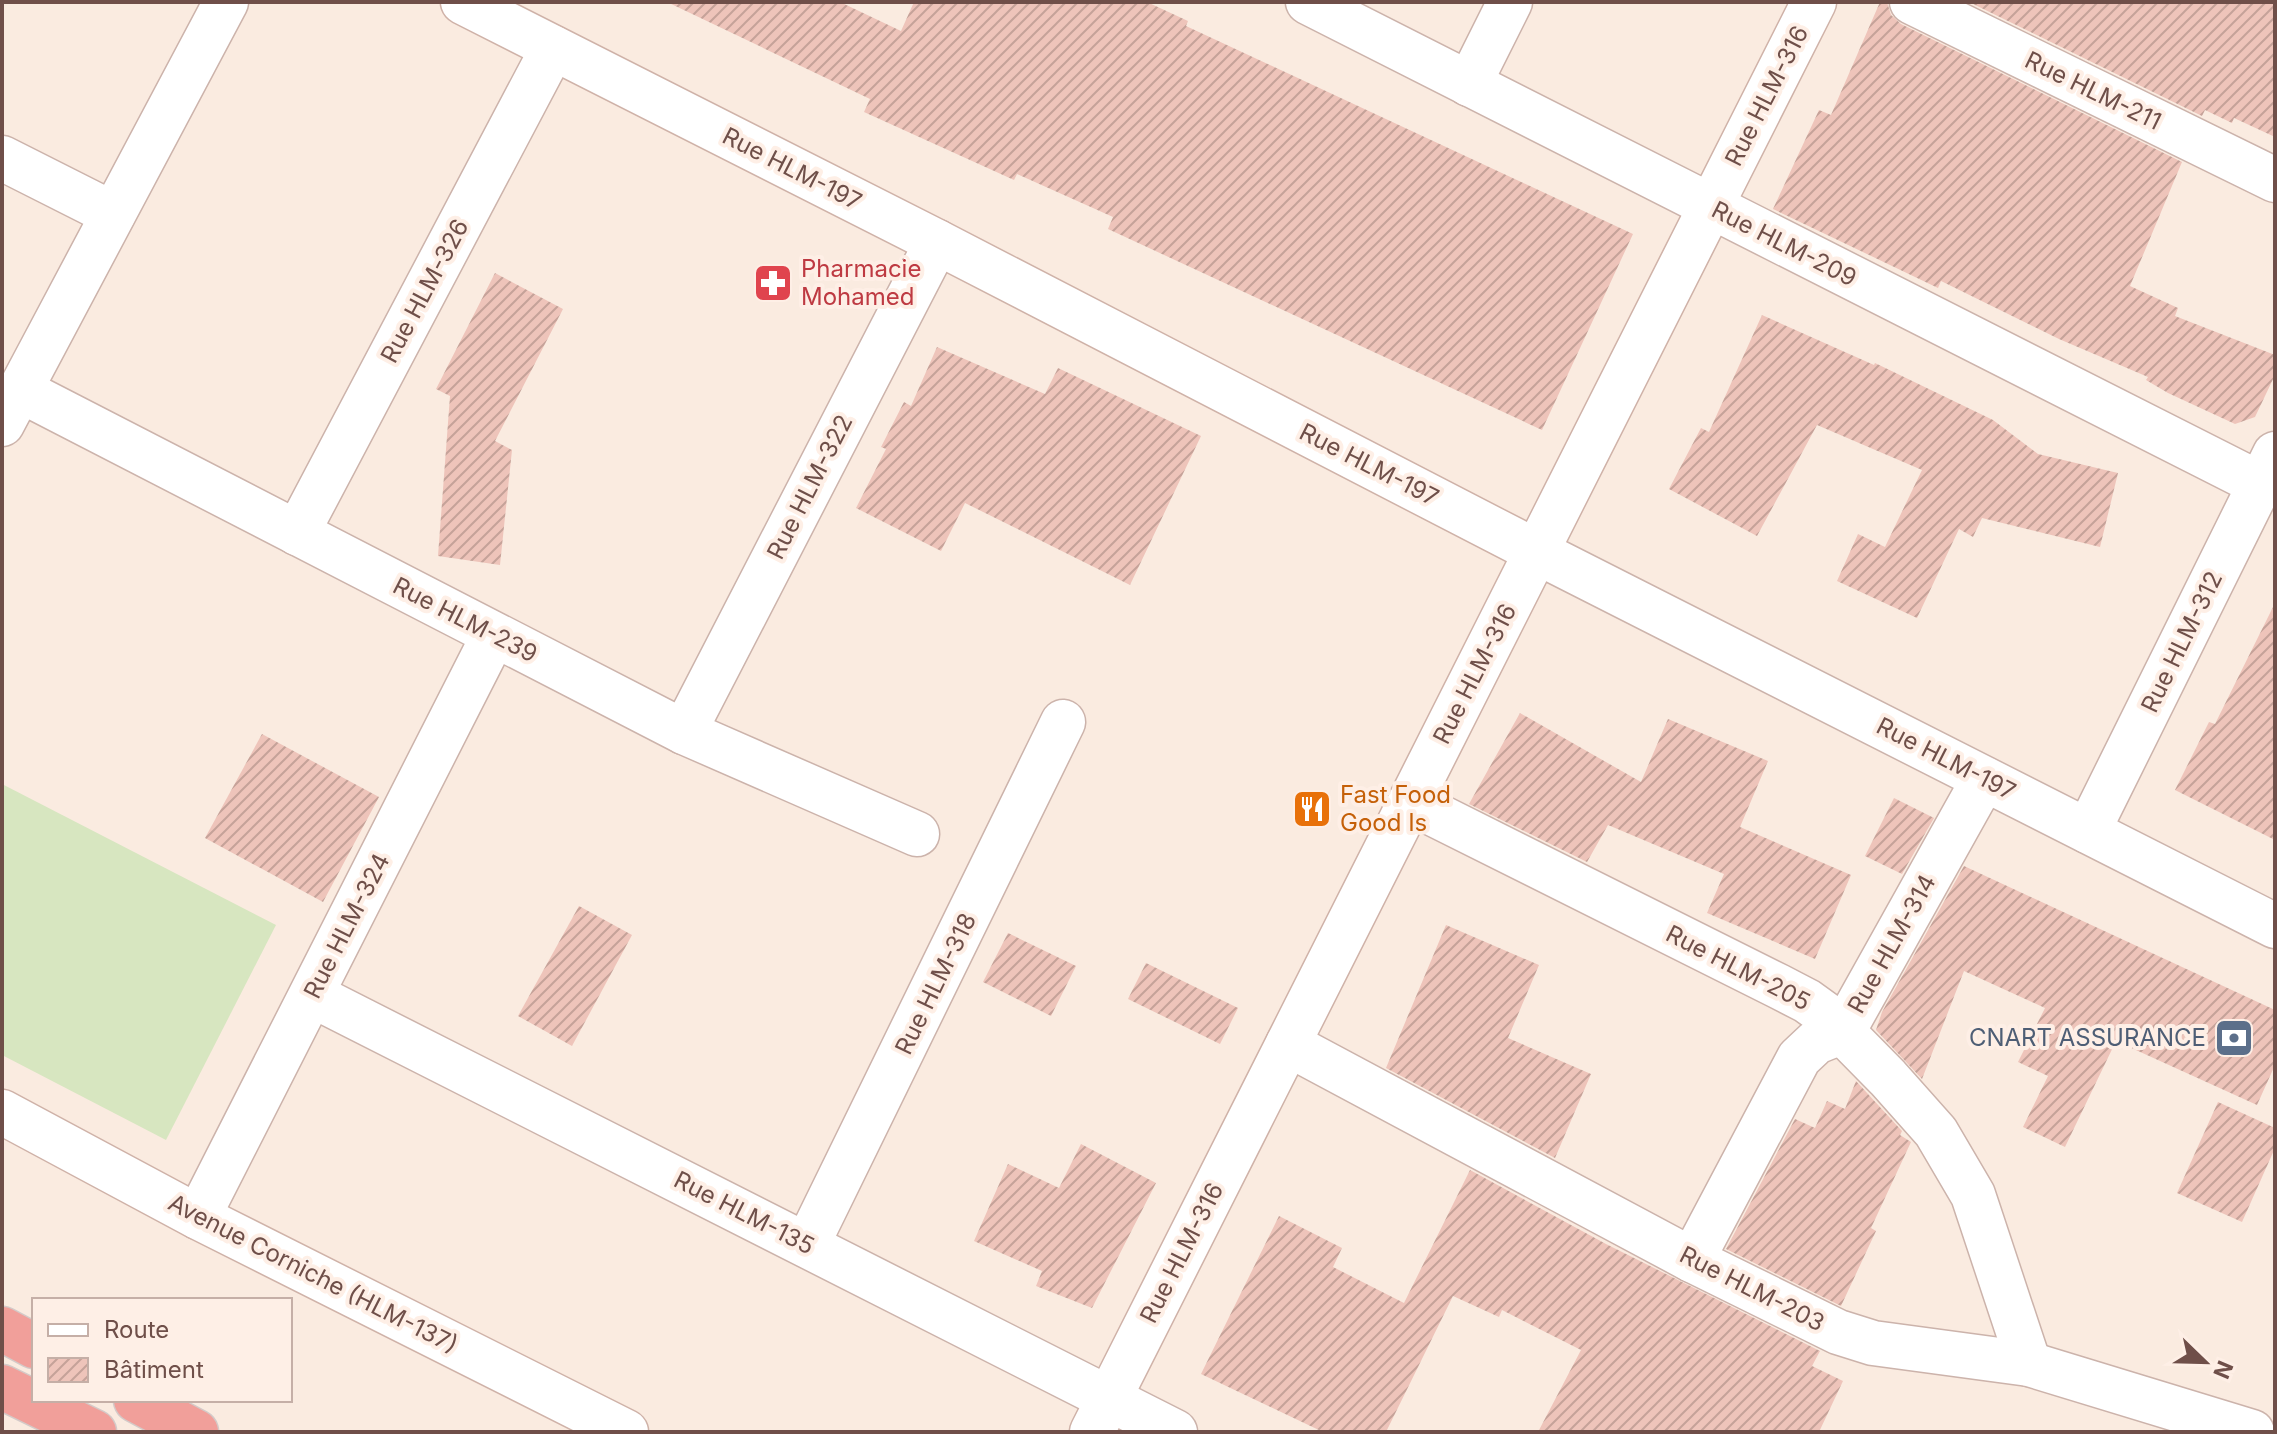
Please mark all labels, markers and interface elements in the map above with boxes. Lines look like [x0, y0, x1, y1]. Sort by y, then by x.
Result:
street label: Rue HLM-316 [1719, 21, 1814, 171]
street label: Rue HLM-211 [2020, 45, 2166, 136]
street label: Rue HLM-197 [718, 121, 867, 216]
street label: Rue HLM-209 [1707, 195, 1861, 292]
street label: Rue HLM-326 [375, 214, 475, 368]
place label: Pharmacie Mohamed [801, 254, 921, 311]
pharmacy icon: Pharmacie Mohamed [752, 262, 794, 304]
street label: Rue HLM-322 [761, 410, 858, 564]
street label: Rue HLM-197 [1295, 417, 1444, 512]
street label: Rue HLM-312 [2135, 566, 2228, 717]
street label: Rue HLM-239 [388, 571, 542, 668]
street label: Rue HLM-316 [1427, 599, 1522, 749]
street label: Rue HLM-197 [1872, 711, 2021, 806]
place label: Fast Food Good Is [1340, 780, 1451, 837]
restaurant icon: Fast Food Good Is [1291, 788, 1333, 830]
street label: Rue HLM-324 [298, 848, 396, 1003]
street label: Rue HLM-314 [1841, 869, 1942, 1018]
street label: Rue HLM-318 [889, 908, 982, 1059]
street label: Rue HLM-205 [1661, 919, 1815, 1016]
bank icon: CNART ASSURANCE [2213, 1017, 2255, 1059]
place label: CNART ASSURANCE [1969, 1023, 2206, 1052]
street label: Rue HLM-135 [669, 1165, 819, 1260]
street label: Rue HLM-316 [1134, 1178, 1229, 1328]
street label: Avenue Corniche (HLM-137) [164, 1188, 463, 1359]
street label: Rue HLM-203 [1675, 1240, 1829, 1337]
legend [32, 1298, 292, 1402]
text: Route [104, 1315, 169, 1344]
north arrow [2165, 1322, 2245, 1402]
text: Bâtiment [104, 1355, 204, 1384]
text: N [2208, 1357, 2239, 1383]

